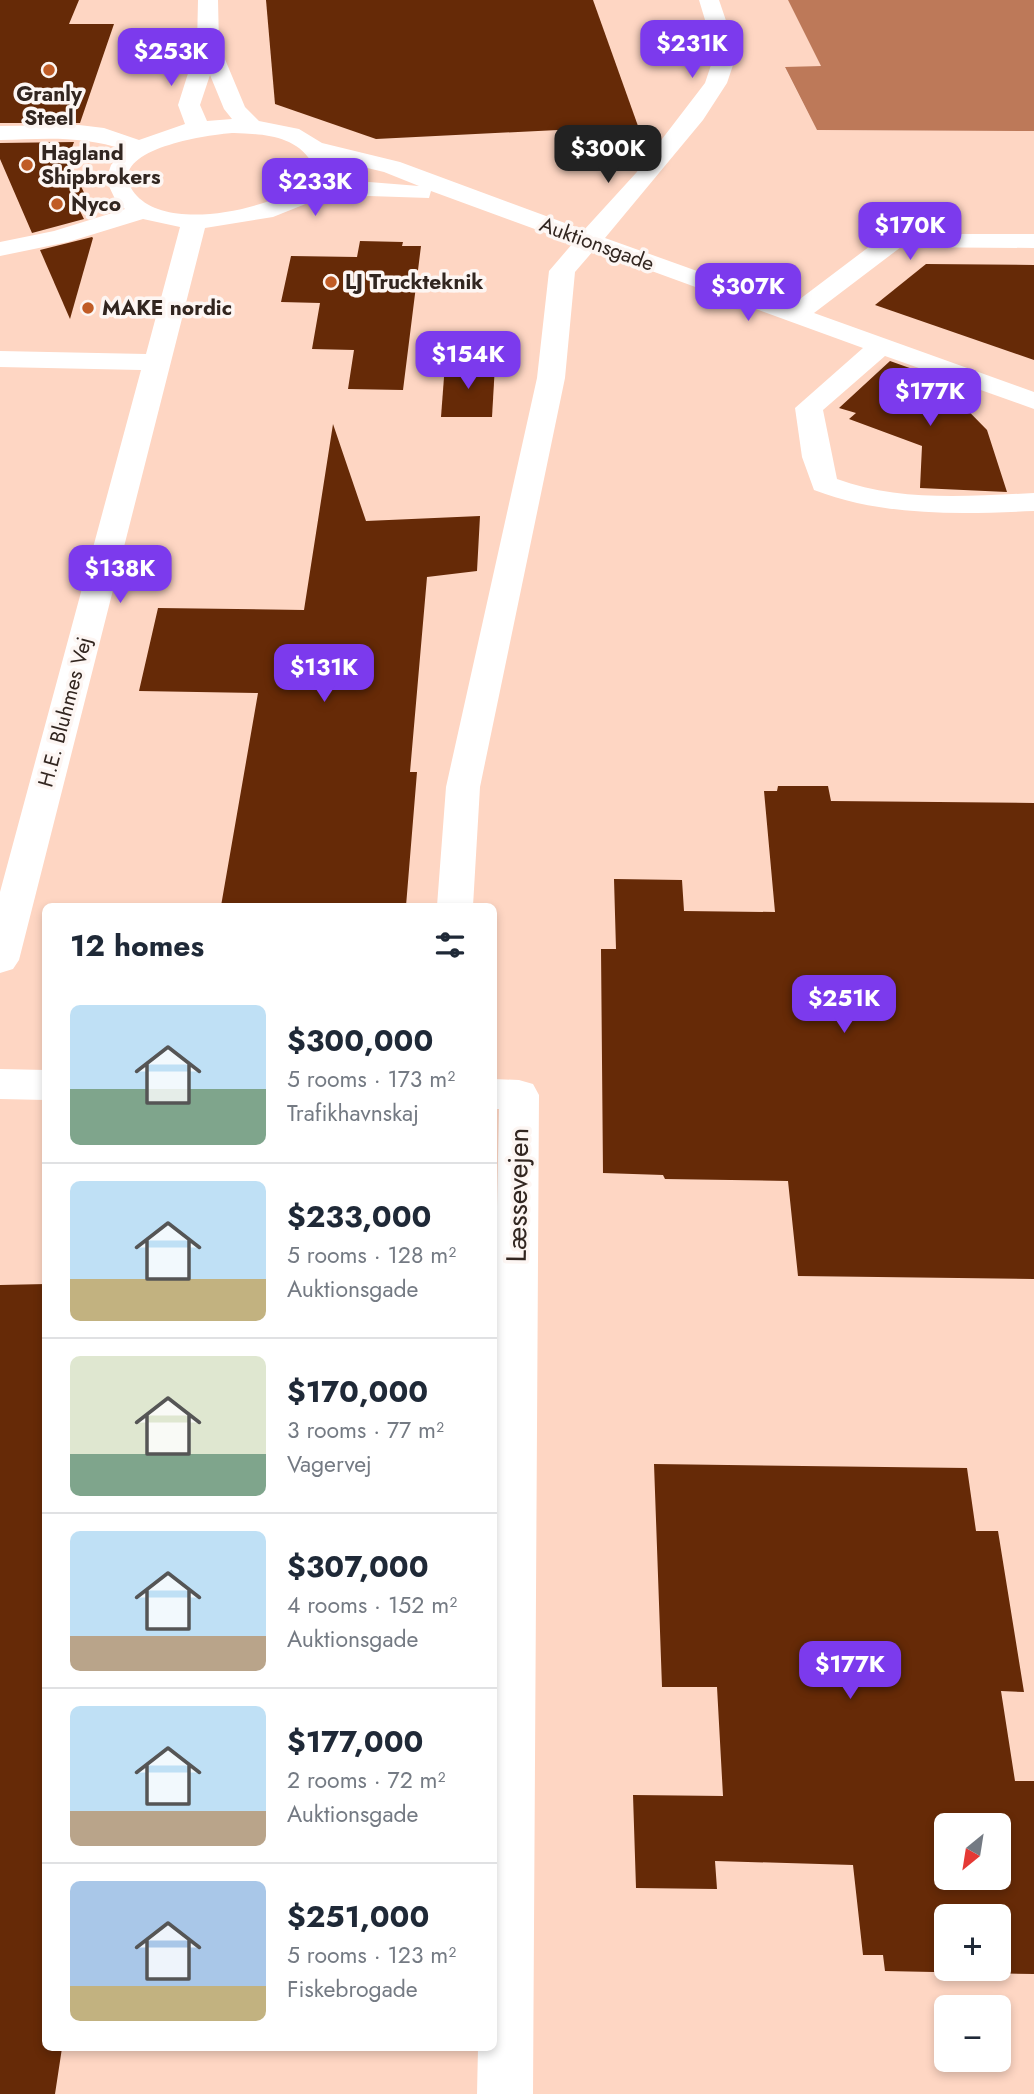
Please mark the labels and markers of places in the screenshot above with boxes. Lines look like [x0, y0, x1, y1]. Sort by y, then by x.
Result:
pin: $231K [643, 20, 741, 80]
pin: $253K [122, 28, 220, 88]
marker: Granly Steel [41, 62, 57, 78]
place label: Granly Steel [16, 79, 83, 133]
pin: $300K [559, 125, 657, 185]
place label: Hagland Shipbrokers [41, 138, 161, 192]
marker: Hagland Shipbrokers [19, 157, 35, 173]
pin: $233K [266, 158, 364, 218]
place label: Nyco [71, 189, 121, 219]
marker: Nyco [49, 196, 65, 212]
pin: $170K [861, 202, 959, 262]
pin: $307K [699, 264, 797, 323]
place label: LJ Truckteknik [345, 267, 483, 297]
marker: LJ Truckteknik [323, 274, 339, 290]
place label: MAKE nordic [102, 293, 232, 323]
marker: MAKE nordic [80, 300, 96, 316]
pin: $154K [419, 332, 517, 391]
pin: $177K [881, 368, 979, 428]
pin: $138K [71, 546, 169, 605]
pin: $131K [275, 644, 373, 704]
pin: $251K [795, 976, 893, 1035]
pin: $177K [801, 1642, 899, 1701]

